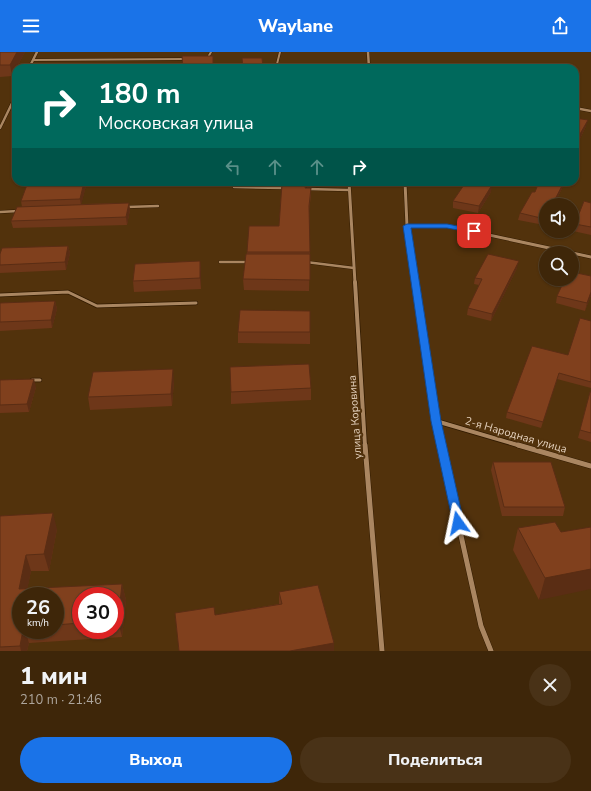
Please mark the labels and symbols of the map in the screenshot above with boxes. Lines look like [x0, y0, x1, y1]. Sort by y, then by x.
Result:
pin [457, 214, 491, 248]
street label: улица Коровина [345, 374, 365, 460]
street label: 2-я Народная улица [463, 413, 569, 457]
position arrow [437, 502, 479, 544]
speed limit sign: 30 [72, 587, 124, 639]

